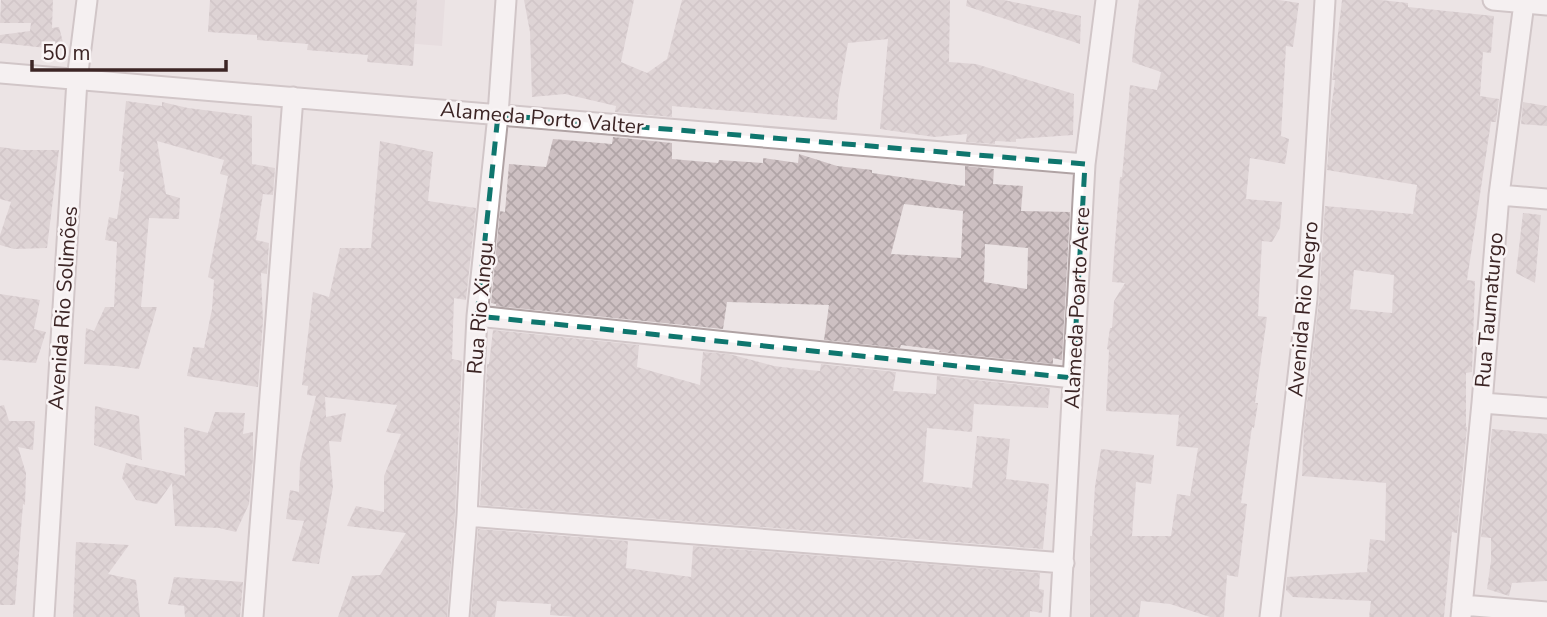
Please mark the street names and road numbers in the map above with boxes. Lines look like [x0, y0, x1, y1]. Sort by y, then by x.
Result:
street label: Alameda Porto Valter [439, 95, 645, 141]
street label: Avenida Rio Solimões [42, 205, 84, 411]
street label: Alameda Poarto Acre [1058, 206, 1096, 410]
street label: Avenida Rio Negro [1281, 220, 1325, 398]
street label: Rua Taumaturgo [1468, 231, 1510, 389]
street label: Rua Rio Xingu [460, 241, 500, 375]

